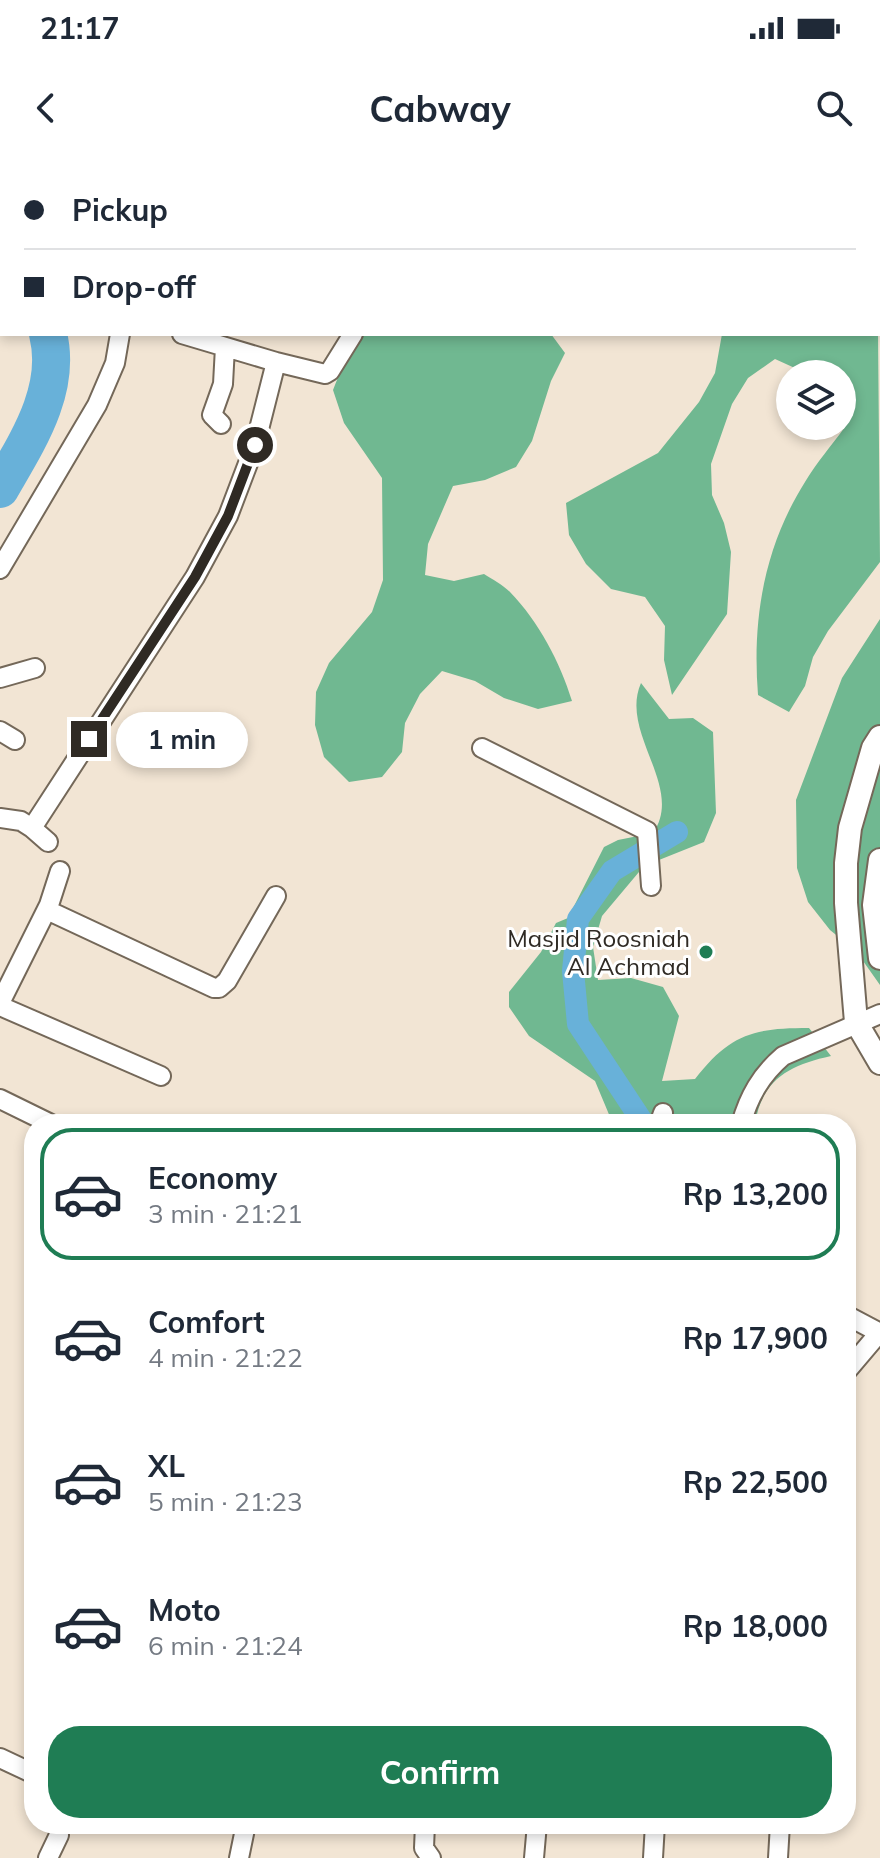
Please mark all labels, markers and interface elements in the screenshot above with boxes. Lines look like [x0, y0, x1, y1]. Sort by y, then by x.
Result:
text: 21:17 [40, 9, 119, 47]
icon: back [24, 86, 68, 130]
text: Cabway [369, 86, 511, 131]
icon: search [812, 86, 856, 130]
text: Pickup [72, 191, 168, 229]
text: Drop-off [72, 268, 196, 306]
map controls [776, 360, 856, 440]
button: layers [776, 360, 856, 440]
route start [237, 427, 273, 463]
callout: 1 min [117, 711, 249, 767]
route end [71, 721, 107, 757]
text: 1 min [148, 723, 216, 756]
place label: Masjid Roosniah Al Achmad [507, 923, 690, 981]
marker: Masjid Roosniah Al Achmad [697, 943, 715, 961]
icon: car [52, 1158, 124, 1230]
text: Economy [148, 1159, 277, 1197]
text: Rp 13,200 [683, 1175, 828, 1213]
text: 3 min · 21:21 [148, 1197, 303, 1230]
icon: car [52, 1302, 124, 1374]
text: Comfort [148, 1303, 265, 1341]
text: Rp 17,900 [683, 1319, 828, 1357]
text: 4 min · 21:22 [148, 1341, 303, 1374]
icon: car [52, 1446, 124, 1518]
text: XL [148, 1447, 185, 1485]
text: Rp 22,500 [683, 1463, 828, 1501]
text: 5 min · 21:23 [148, 1485, 303, 1518]
icon: car [52, 1590, 124, 1662]
text: Moto [148, 1591, 221, 1629]
text: Rp 18,000 [683, 1607, 828, 1645]
text: 6 min · 21:24 [148, 1629, 303, 1662]
button: Confirm [48, 1726, 832, 1818]

